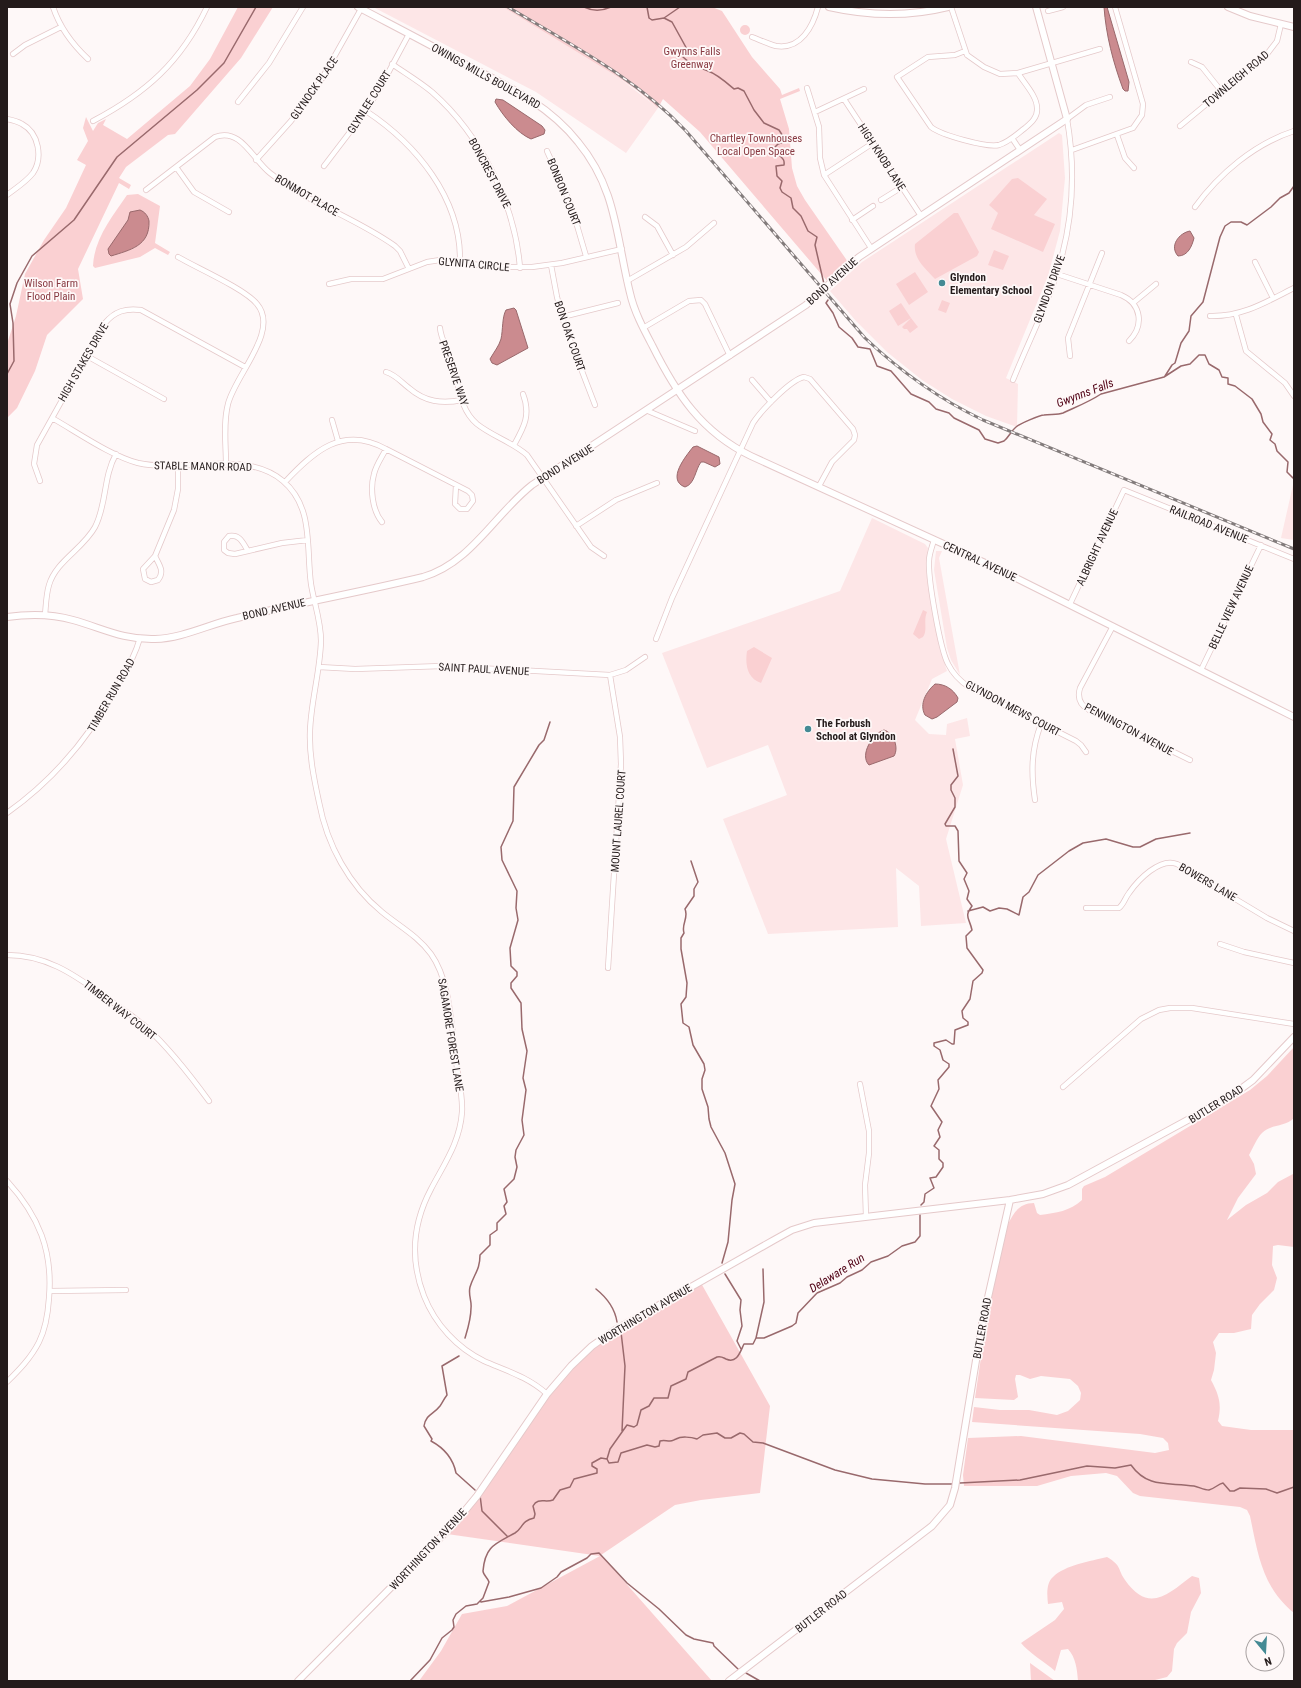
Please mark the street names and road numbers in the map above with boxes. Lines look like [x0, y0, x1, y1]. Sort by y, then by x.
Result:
street label: OWINGS MILLS BOULEVARD [429, 41, 543, 112]
street label: TOWNLEIGH ROAD [1201, 48, 1272, 111]
street label: GLYNOCK PLACE [288, 54, 341, 122]
street label: GLYNLEE COURT [345, 68, 394, 136]
street label: HIGH KNOB LANE [855, 121, 908, 194]
street label: BONCREST DRIVE [466, 136, 514, 211]
street label: BONBON COURT [544, 157, 583, 228]
street label: BONMOT PLACE [272, 172, 341, 219]
street label: GLYNDON DRIVE [1031, 253, 1068, 325]
street label: GLYNITA CIRCLE [438, 255, 511, 274]
street label: BOND AVENUE [804, 255, 861, 308]
street label: BON OAK COURT [551, 299, 588, 373]
street label: HIGH STAKES DRIVE [56, 320, 112, 404]
street label: PRESERVE WAY [436, 339, 471, 408]
street label: BOND AVENUE [535, 442, 596, 487]
street label: STABLE MANOR ROAD [154, 459, 252, 474]
street label: RAILROAD AVENUE [1168, 503, 1251, 546]
street label: ALBRIGHT AVENUE [1074, 506, 1121, 588]
street label: CENTRAL AVENUE [941, 539, 1019, 584]
street label: BELLE VIEW AVENUE [1206, 563, 1257, 651]
street label: BOND AVENUE [241, 596, 307, 623]
street label: TIMBER RUN ROAD [85, 656, 138, 734]
street label: SAINT PAUL AVENUE [438, 661, 530, 678]
street label: GLYNDON MEWS COURT [963, 678, 1063, 739]
street label: PENNINGTON AVENUE [1082, 701, 1176, 759]
street label: MOUNT LAUREL COURT [608, 769, 629, 873]
street label: BOWERS LANE [1177, 861, 1239, 904]
street label: TIMBER WAY COURT [81, 978, 159, 1043]
street label: SAGAMORE FOREST LANE [435, 978, 466, 1093]
street label: BUTLER ROAD [1187, 1083, 1246, 1126]
street label: WORTHINGTON AVENUE [596, 1281, 695, 1347]
street label: BUTLER ROAD [971, 1296, 994, 1360]
street label: WORTHINGTON AVENUE [387, 1506, 470, 1593]
street label: BUTLER ROAD [793, 1587, 850, 1636]

